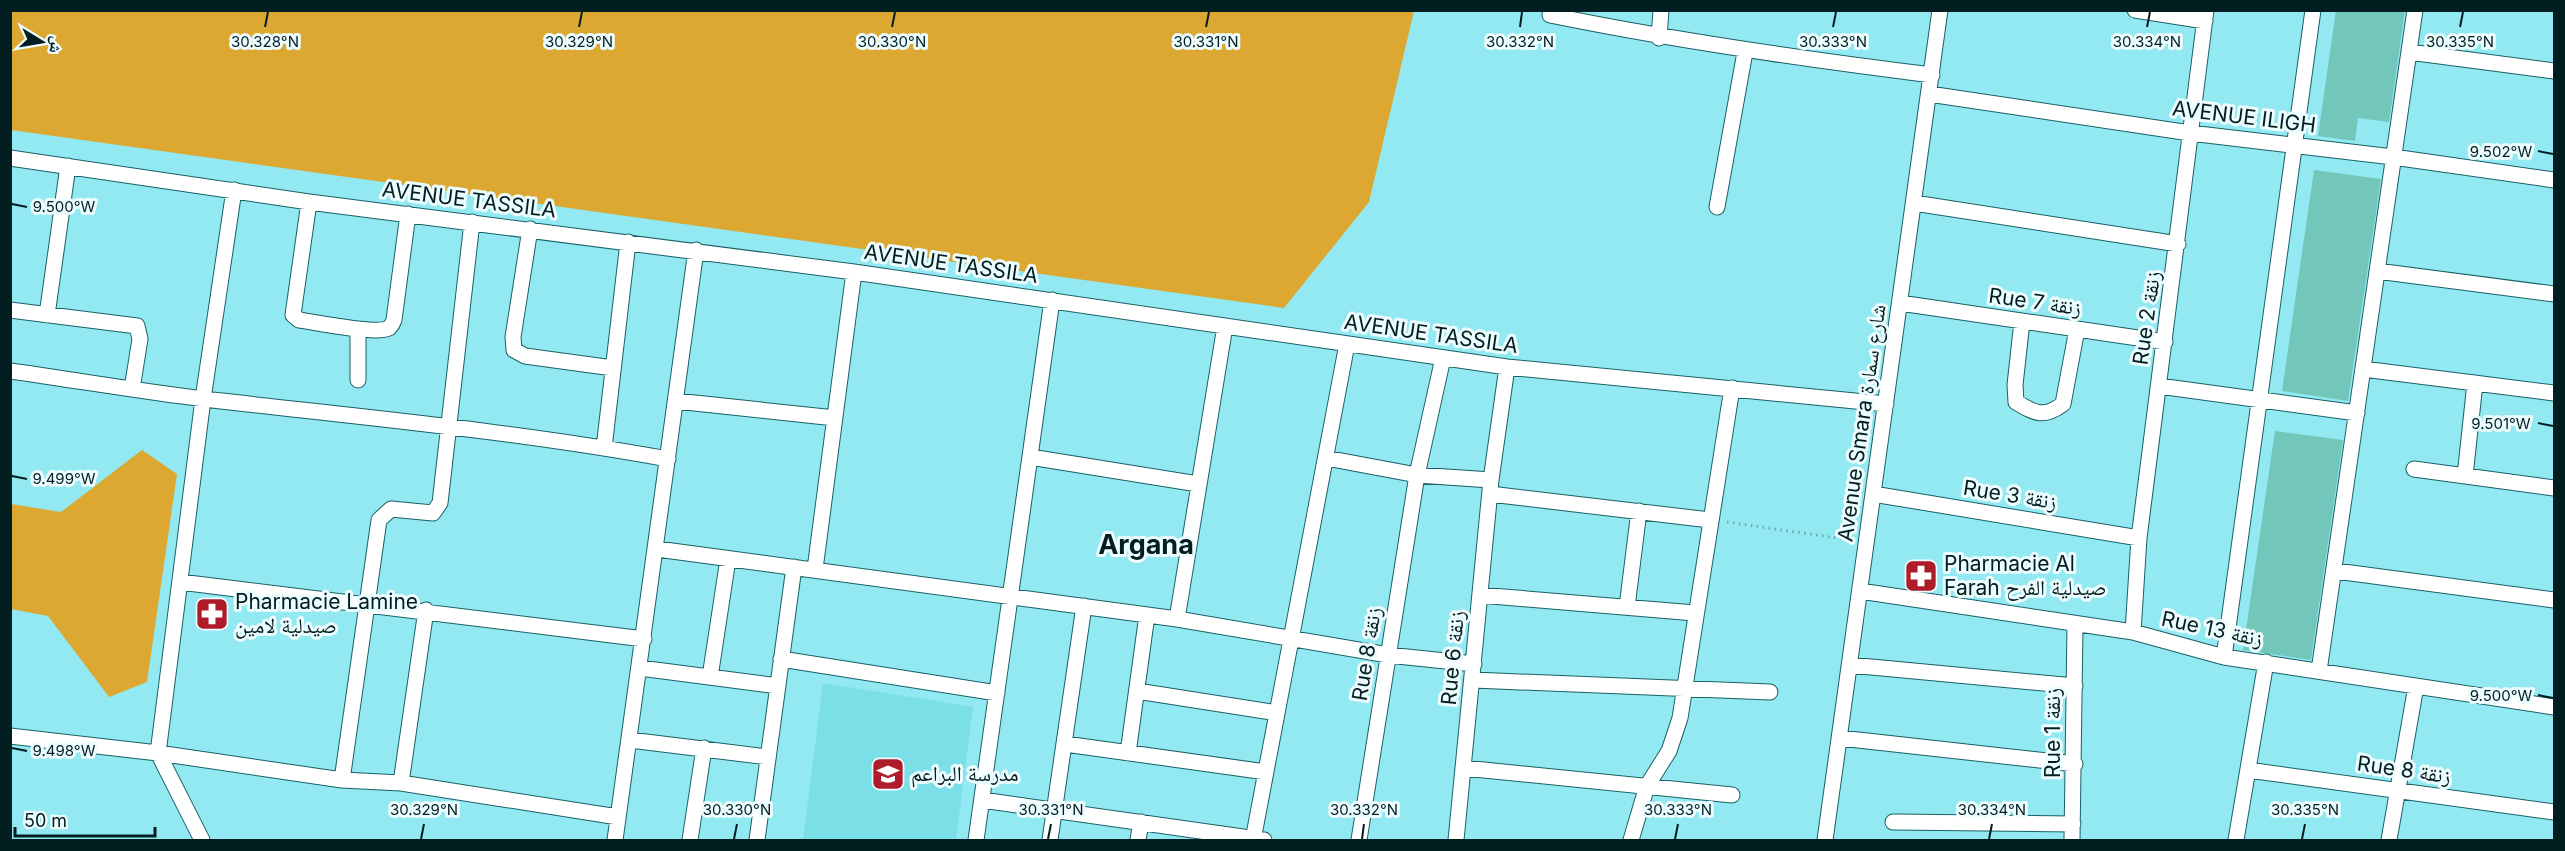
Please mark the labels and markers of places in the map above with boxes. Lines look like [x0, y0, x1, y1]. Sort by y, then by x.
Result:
place label: Pharmacie Al Farah صيدلية الفرح [1944, 551, 2107, 601]
pharmacy icon: Pharmacie Al Farah صيدلية الفرح [1903, 558, 1939, 594]
place label: Pharmacie Lamine صيدلية لامين [235, 589, 418, 639]
pharmacy icon: Pharmacie Lamine صيدلية لامين [194, 596, 230, 632]
school or university icon: مدرسة البراعم [870, 756, 906, 792]
place label: مدرسة البراعم [911, 761, 1019, 788]

